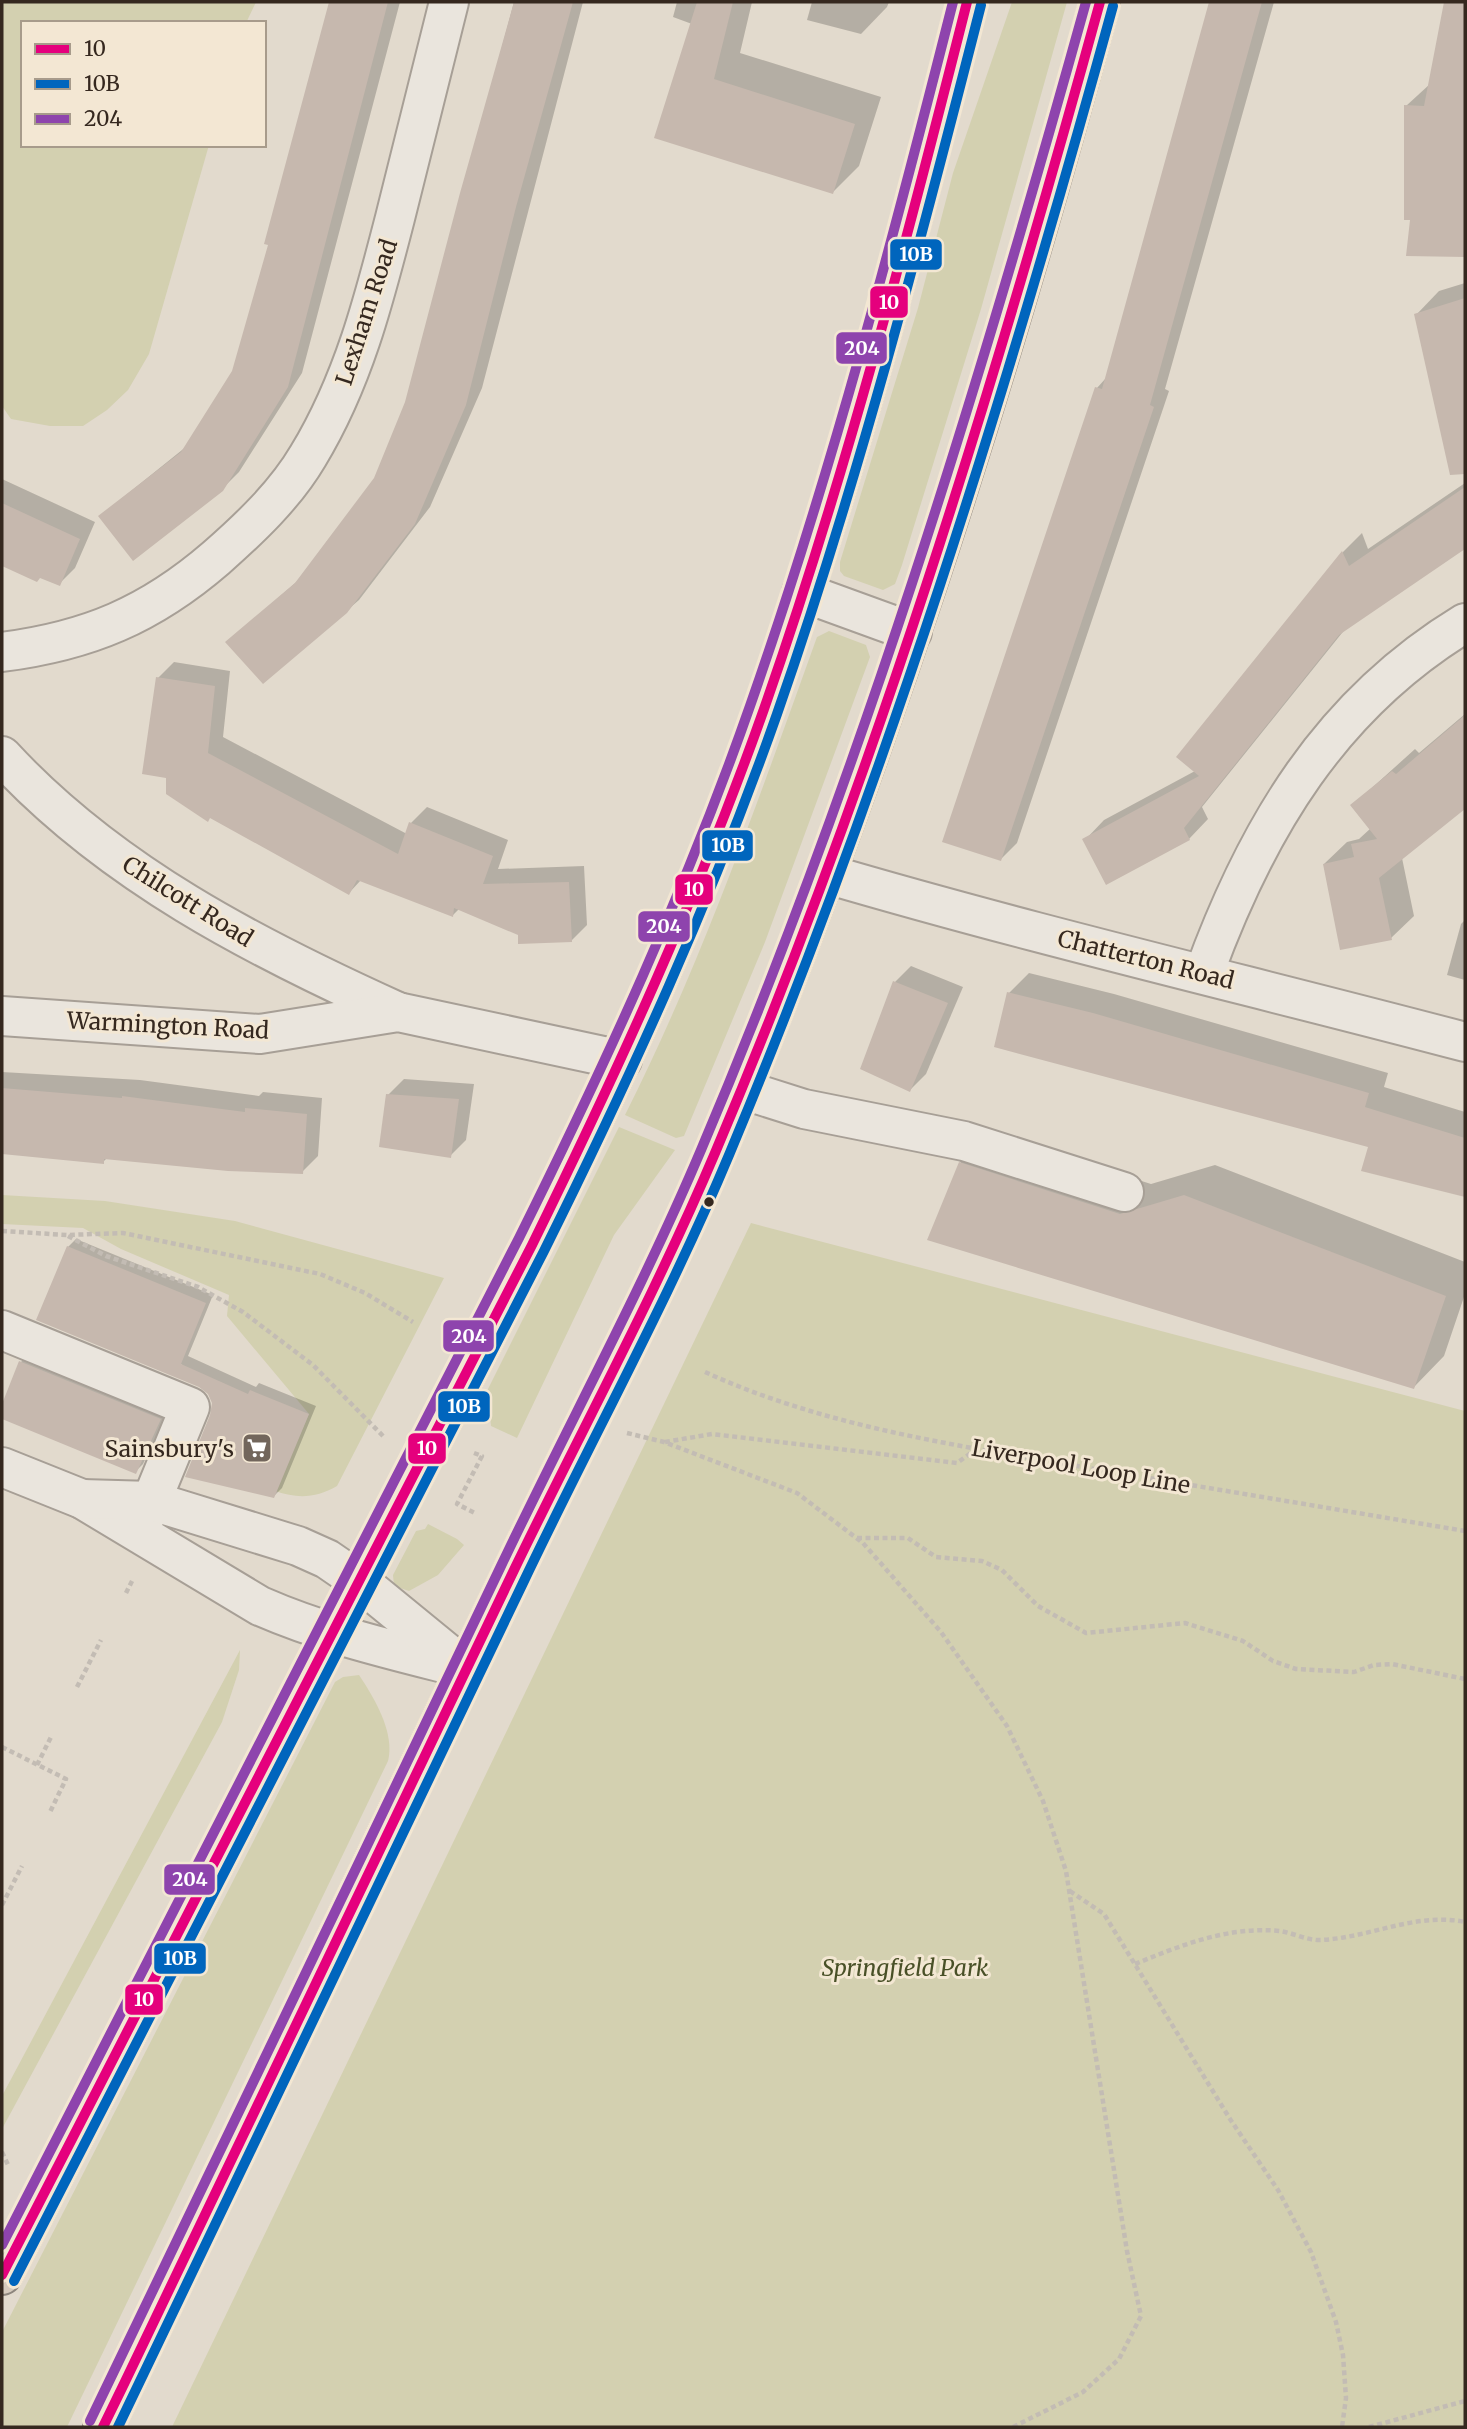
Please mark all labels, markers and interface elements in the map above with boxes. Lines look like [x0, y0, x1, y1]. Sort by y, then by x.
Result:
legend [21, 21, 266, 147]
text: 10 [84, 35, 106, 62]
text: 10B [84, 70, 120, 97]
text: 204 [84, 105, 122, 132]
street label: Lexham Road [329, 235, 403, 389]
line badge: 10B [889, 238, 943, 271]
text: 10B [899, 242, 933, 266]
line badge: 10 [869, 285, 909, 319]
text: 10 [879, 290, 899, 314]
line badge: 204 [835, 331, 888, 365]
text: 204 [844, 336, 880, 360]
line badge: 10B [701, 829, 754, 862]
text: 10B [711, 833, 745, 857]
street label: Chilcott Road [117, 849, 259, 953]
line badge: 10 [674, 873, 714, 906]
text: 10 [684, 877, 704, 901]
line badge: 204 [637, 910, 691, 943]
text: 204 [646, 914, 682, 938]
street label: Chatterton Road [1055, 923, 1237, 995]
street label: Warmington Road [65, 1005, 270, 1045]
unlabelled marker [702, 1195, 716, 1209]
line badge: 204 [442, 1319, 495, 1353]
text: 204 [451, 1324, 487, 1348]
line badge: 10B [437, 1390, 491, 1423]
text: 10B [447, 1394, 481, 1418]
supermarket icon: Sainsbury's [240, 1431, 274, 1465]
line badge: 10 [407, 1432, 447, 1465]
street label: Liverpool Loop Line [969, 1432, 1193, 1500]
place label: Sainsbury's [105, 1434, 234, 1463]
text: 10 [417, 1436, 437, 1460]
line badge: 204 [163, 1863, 216, 1896]
text: 204 [172, 1867, 208, 1891]
line badge: 10B [153, 1942, 207, 1975]
text: 10B [163, 1946, 197, 1970]
park label: Springfield Park [822, 1953, 989, 1982]
line badge: 10 [124, 1983, 164, 2016]
text: 10 [134, 1987, 154, 2011]

